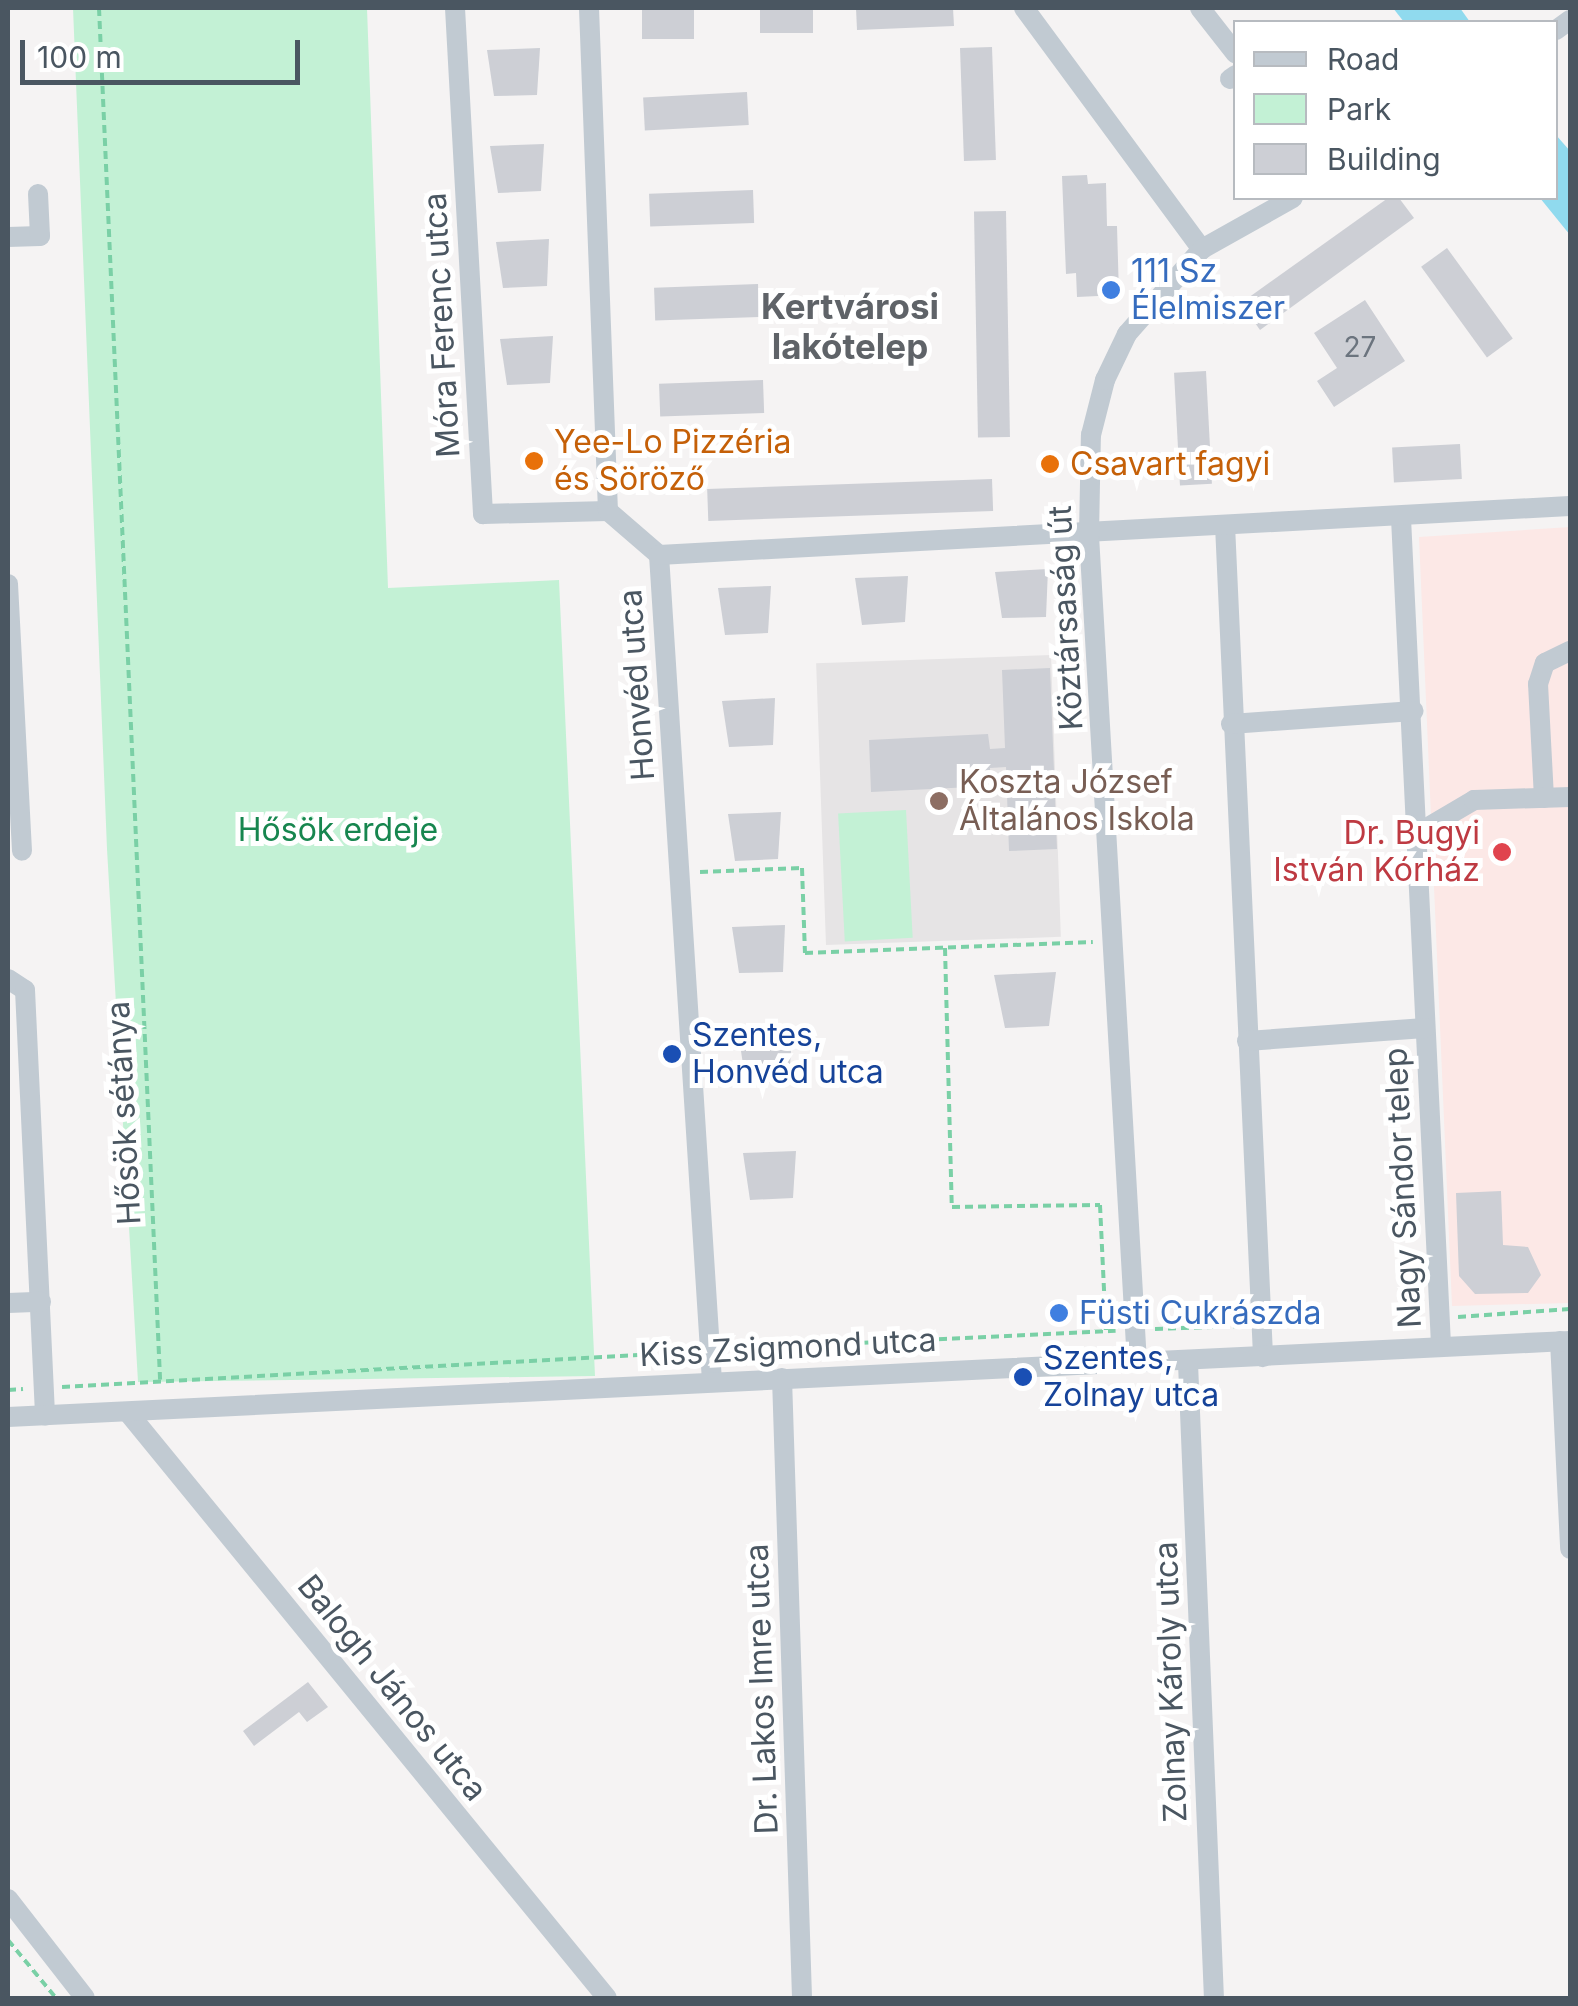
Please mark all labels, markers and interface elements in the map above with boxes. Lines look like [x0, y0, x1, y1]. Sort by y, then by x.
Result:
scale bar [25, 20, 305, 82]
legend [1233, 20, 1558, 200]
text: 100 m [37, 39, 122, 75]
text: Road [1327, 41, 1399, 77]
text: Park [1327, 91, 1391, 127]
text: Building [1327, 141, 1441, 177]
street label: Móra Ferenc utca [416, 191, 468, 459]
place label: 111 Sz Élelmiszer [1131, 253, 1285, 328]
marker: 111 Sz Élelmiszer [1100, 279, 1122, 301]
district label: Kertvárosi lakótelep [761, 285, 939, 367]
house number: 27 [1344, 330, 1376, 364]
place label: Yee-Lo Pizzéria és Söröző [554, 424, 792, 499]
place label: Csavart fagyi [1070, 445, 1270, 483]
marker: Yee-Lo Pizzéria és Söröző [523, 450, 545, 472]
marker: Csavart fagyi [1039, 453, 1061, 475]
street label: Köztársaság út [1041, 505, 1091, 731]
street label: Honvéd utca [611, 588, 663, 782]
place label: Koszta József Általános Iskola [959, 764, 1195, 839]
marker: Koszta József Általános Iskola [928, 790, 950, 812]
park label: Hősök erdeje [238, 811, 438, 849]
place label: Dr. Bugyi István Kórház [1273, 815, 1480, 890]
marker: Dr. Bugyi István Kórház [1489, 839, 1515, 865]
street label: Hősök sétánya [99, 1000, 149, 1226]
place label: Szentes, Honvéd utca [692, 1017, 884, 1092]
marker: Szentes, Honvéd utca [661, 1043, 683, 1065]
street label: Nagy Sándor telep [1376, 1047, 1430, 1329]
place label: Füsti Cukrászda [1079, 1294, 1321, 1332]
marker: Füsti Cukrászda [1048, 1302, 1070, 1324]
street label: Kiss Zsigmond utca [639, 1321, 937, 1375]
place label: Szentes, Zolnay utca [1043, 1340, 1219, 1415]
marker: Szentes, Zolnay utca [1012, 1366, 1034, 1388]
street label: Zolnay Károly utca [1147, 1541, 1195, 1823]
street label: Dr. Lakos Imre utca [738, 1543, 786, 1835]
street label: Balogh János utca [289, 1567, 495, 1809]

